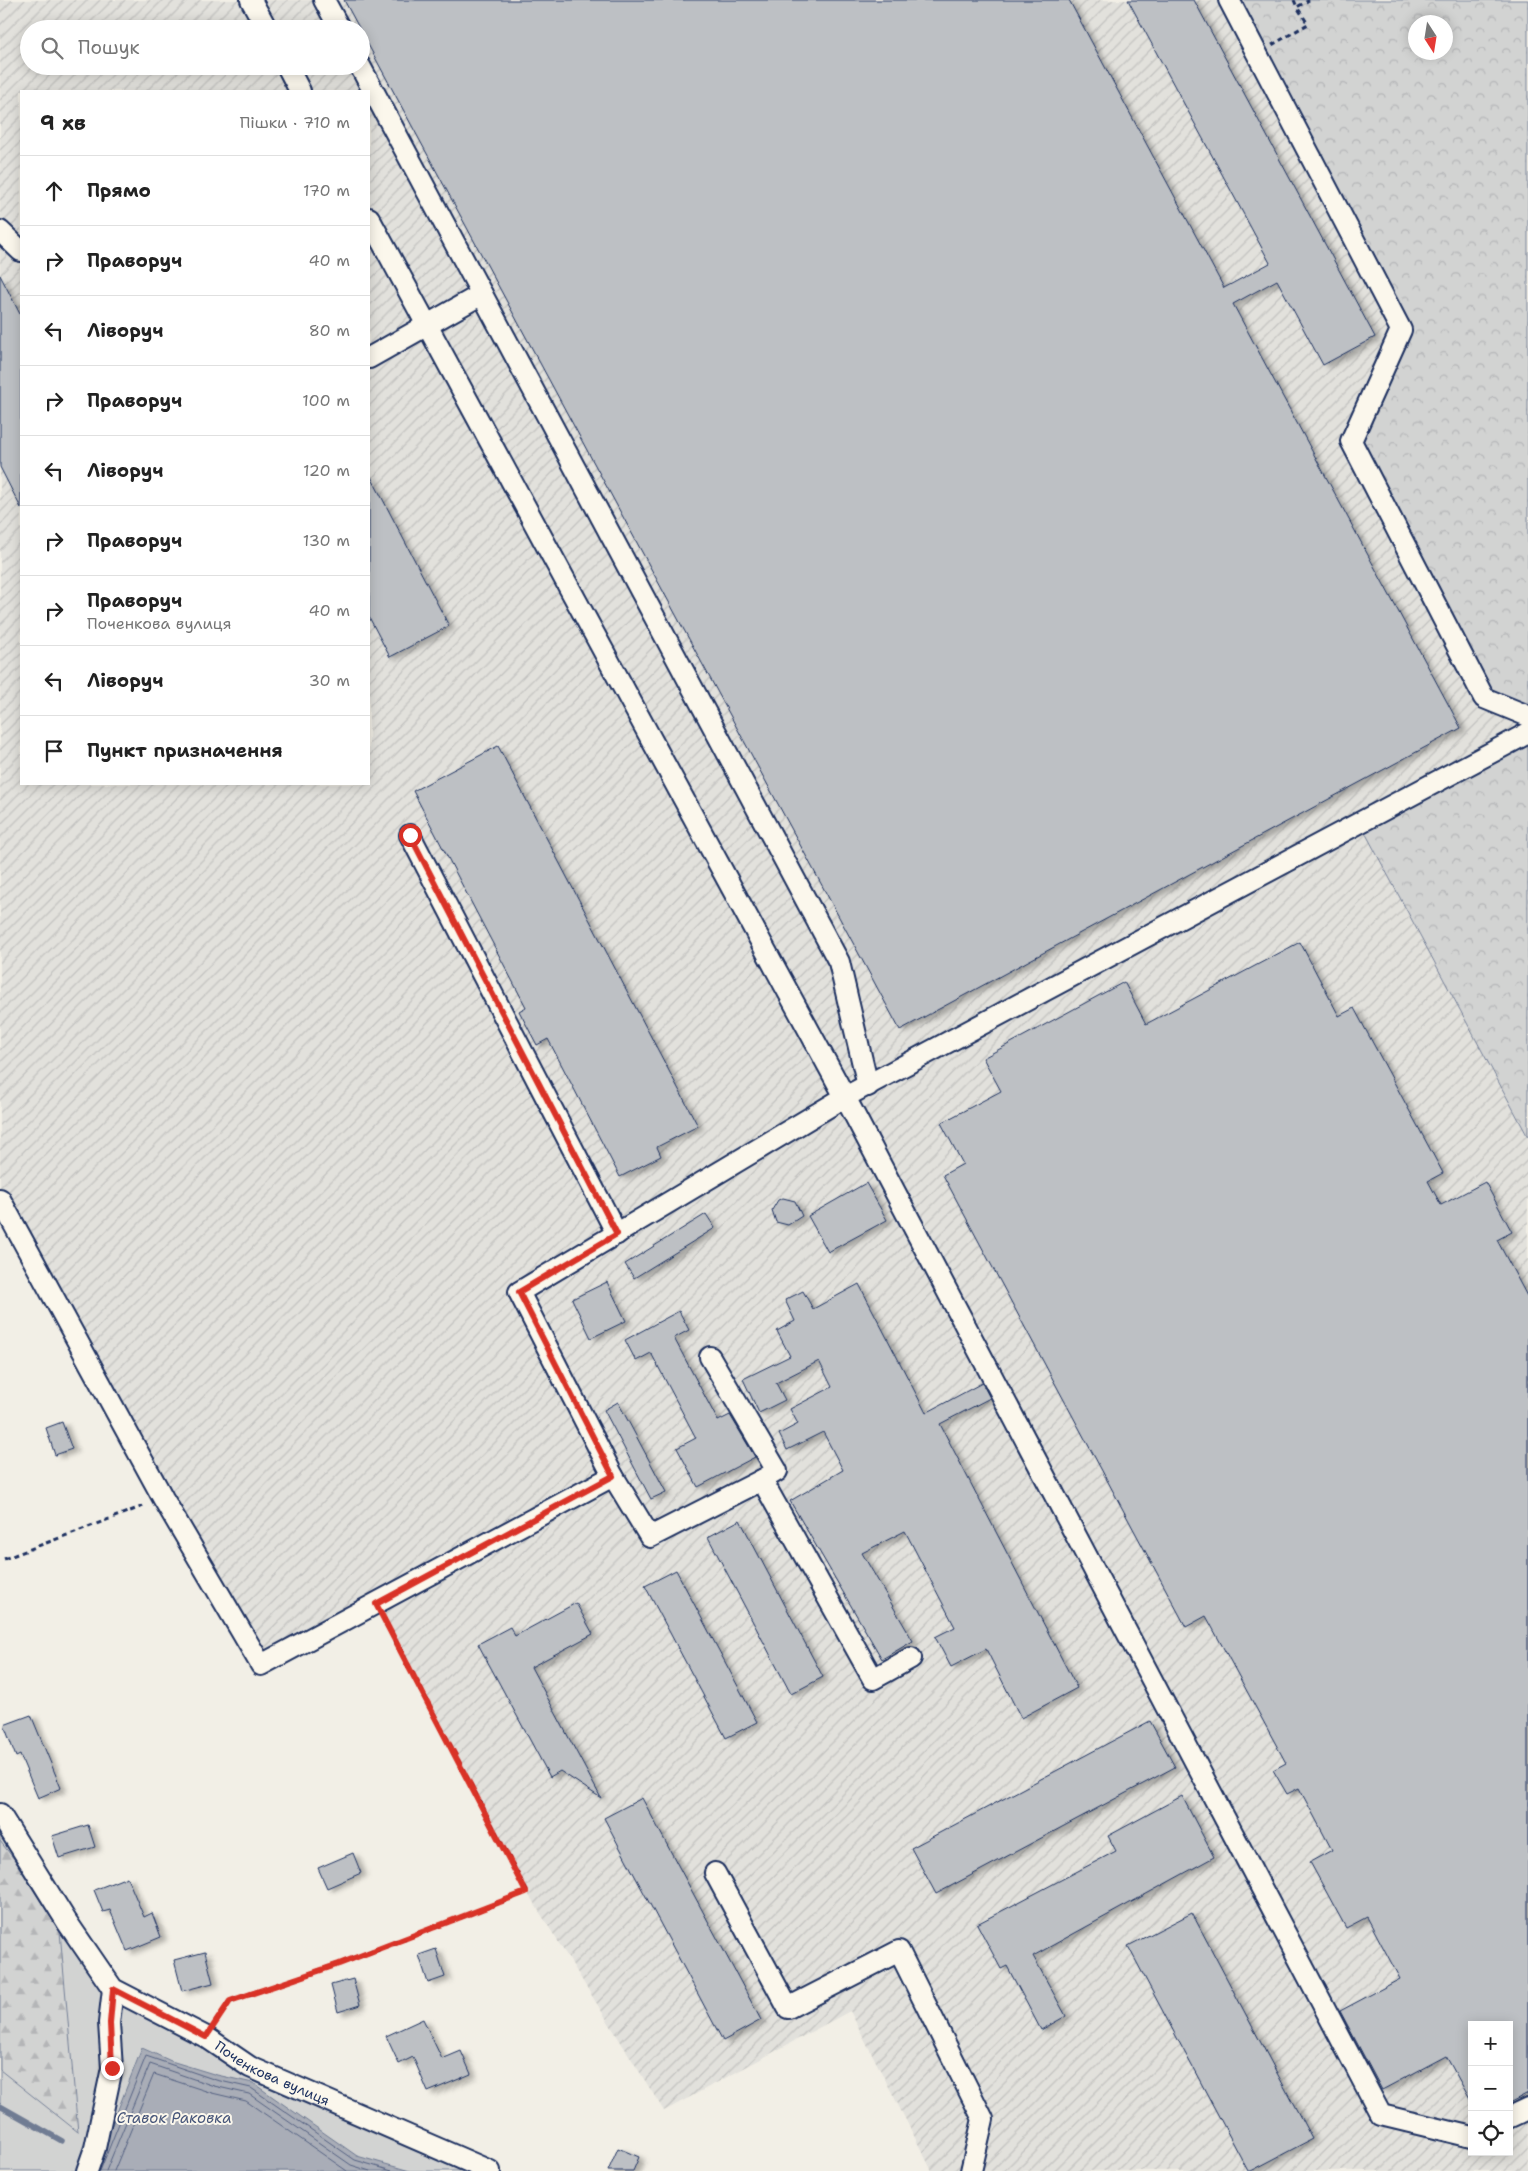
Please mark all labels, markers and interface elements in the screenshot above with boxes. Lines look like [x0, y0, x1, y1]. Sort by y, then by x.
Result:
north arrow [1408, 15, 1453, 60]
search box [20, 20, 370, 75]
icon: search [38, 34, 66, 62]
text: Пошук [78, 35, 140, 60]
text: 9 хв [40, 109, 86, 137]
text: Пішки · 710 m [240, 112, 350, 133]
icon: ahead [40, 177, 68, 205]
text: Прямо [87, 178, 151, 203]
text: 170 m [303, 180, 350, 201]
icon: right [40, 247, 68, 275]
text: Праворуч [87, 248, 182, 273]
text: 40 m [308, 250, 350, 271]
icon: left [40, 317, 68, 345]
text: Ліворуч [87, 318, 163, 343]
text: 80 m [309, 320, 350, 341]
icon: right [40, 387, 68, 415]
text: Праворуч [87, 388, 182, 413]
text: 100 m [302, 390, 350, 411]
icon: left [40, 457, 68, 485]
text: Ліворуч [87, 458, 163, 483]
text: 120 m [303, 460, 350, 481]
icon: right [40, 527, 68, 555]
text: Праворуч [87, 528, 182, 553]
text: 130 m [303, 530, 350, 551]
text: Праворуч [87, 588, 182, 613]
icon: right [40, 597, 68, 625]
text: 40 m [308, 600, 350, 621]
text: Поченкова вулиця [87, 613, 231, 634]
icon: left [40, 667, 68, 695]
text: Ліворуч [87, 668, 163, 693]
text: 30 m [309, 670, 350, 691]
icon: arrive [40, 737, 68, 765]
text: Пункт призначення [87, 738, 283, 763]
route start [399, 824, 422, 847]
map controls [1468, 2021, 1513, 2156]
button: + [1468, 2021, 1513, 2066]
street label: Поченкова вулиця [211, 2037, 332, 2109]
route end [101, 2057, 124, 2080]
button: − [1468, 2066, 1513, 2111]
water label: Ставок Раковка [116, 2108, 232, 2128]
button: locate [1468, 2111, 1513, 2156]

